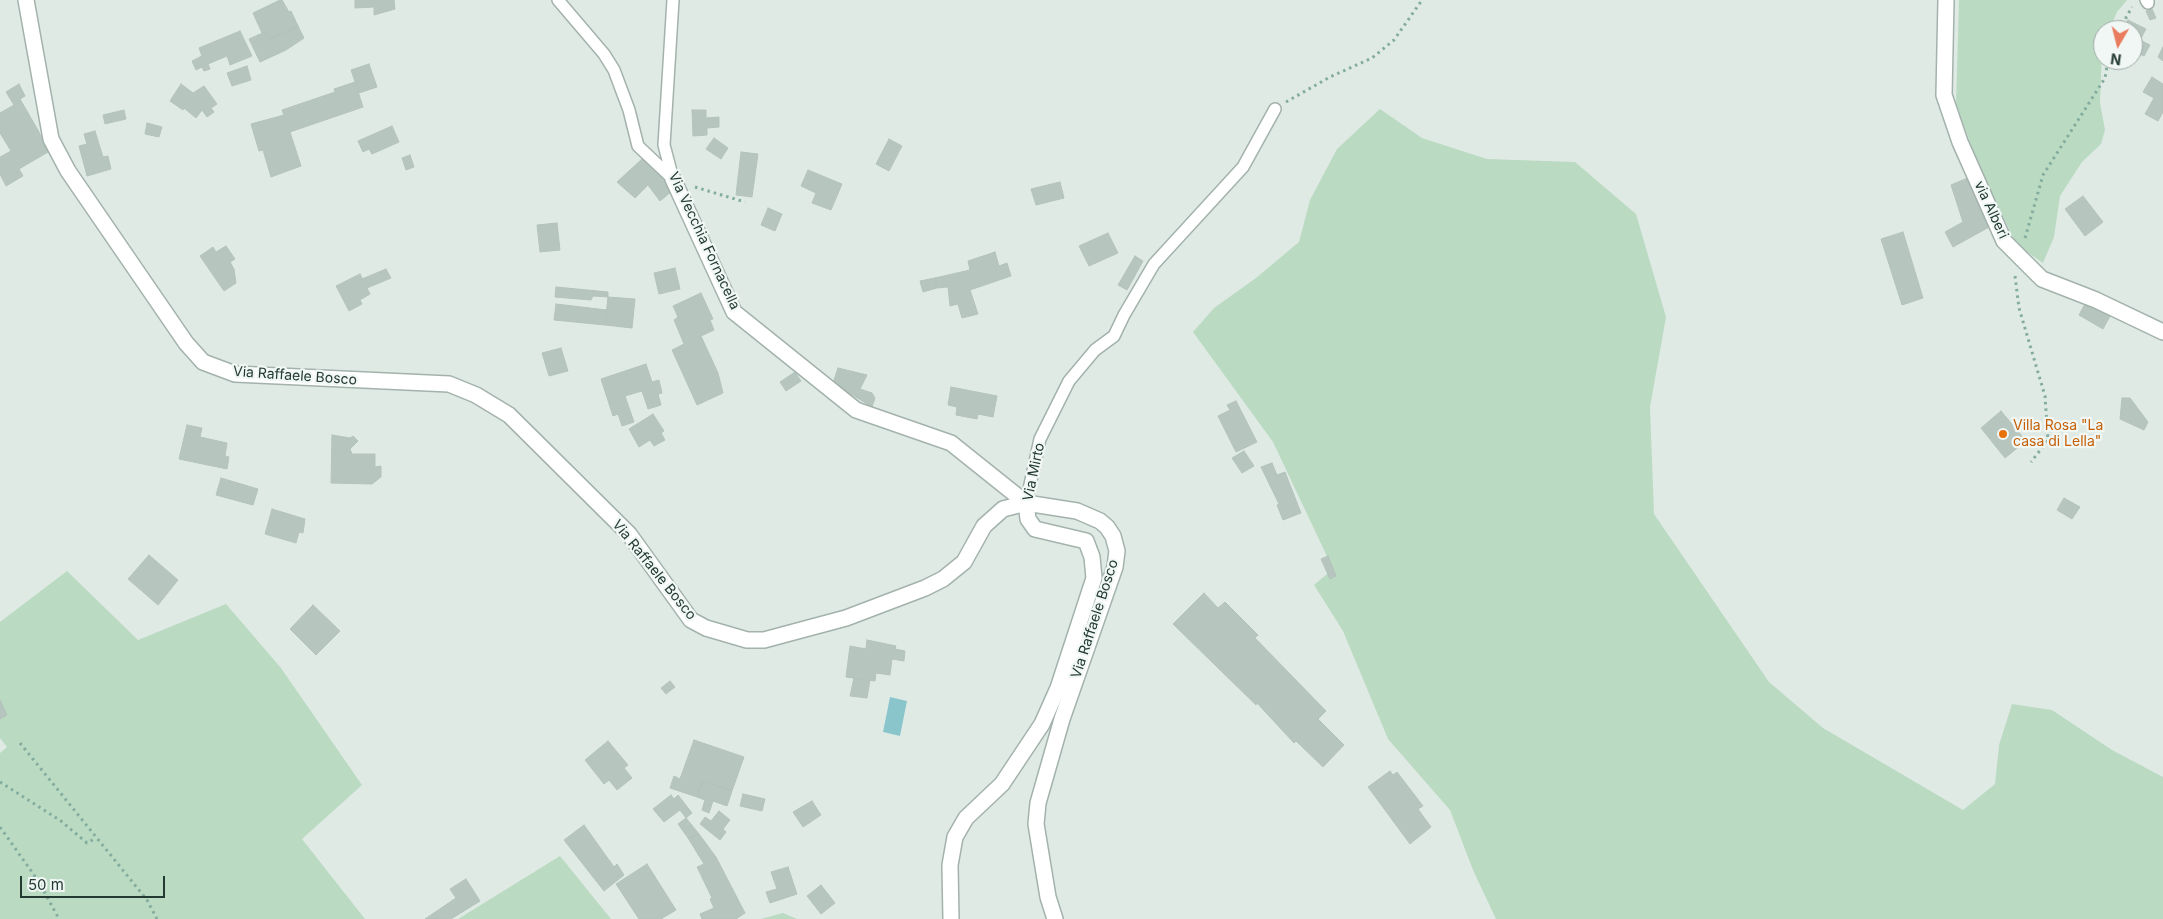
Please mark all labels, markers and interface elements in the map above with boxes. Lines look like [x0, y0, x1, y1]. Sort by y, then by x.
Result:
north arrow [2093, 20, 2143, 70]
text: N [2110, 50, 2122, 69]
street label: Via Vecchia Fornacella [665, 169, 743, 313]
street label: via Alberi [1970, 178, 2012, 242]
street label: Via Raffaele Bosco [233, 363, 357, 389]
place label: Villa Rosa "La casa di Lella" [2013, 418, 2103, 451]
marker: Villa Rosa "La casa di Lella" [1997, 428, 2009, 440]
street label: Via Mirto [1020, 441, 1048, 503]
street label: Via Raffaele Bosco [608, 516, 700, 624]
street label: Via Raffaele Bosco [1068, 557, 1122, 681]
scale bar [22, 866, 168, 898]
text: 50 m [28, 875, 64, 894]

